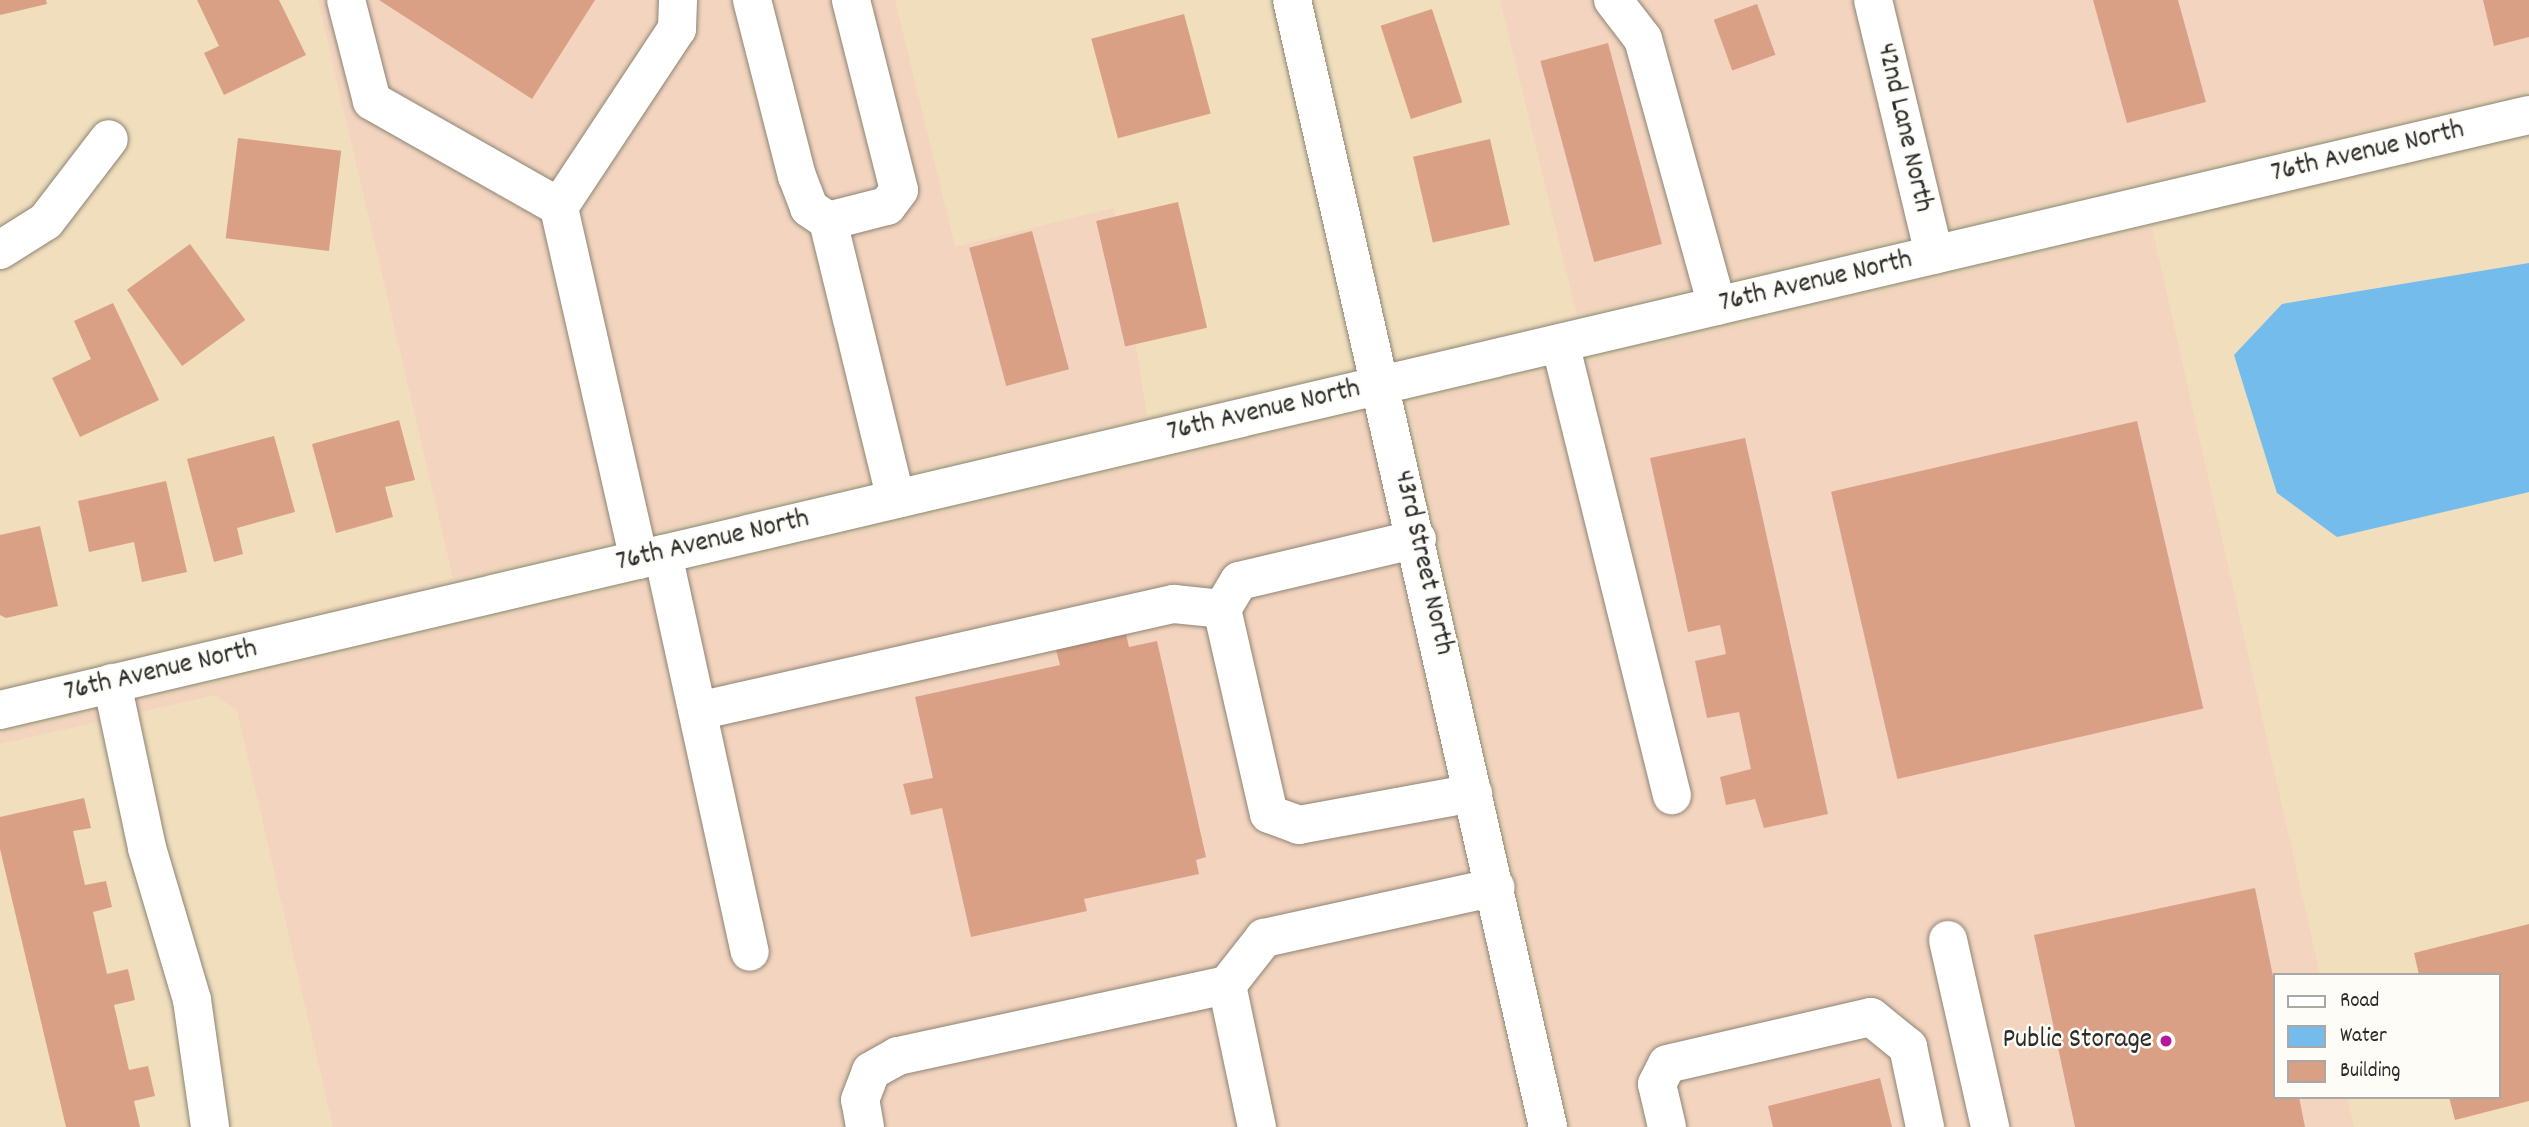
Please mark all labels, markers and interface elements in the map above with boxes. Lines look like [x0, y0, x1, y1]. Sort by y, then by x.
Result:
street label: 42nd Lane North [1867, 40, 1939, 216]
street label: 76th Avenue North [2268, 114, 2468, 192]
street label: 76th Avenue North [1716, 244, 1916, 322]
street label: 76th Avenue North [1164, 373, 1364, 451]
street label: 43rd Street North [1384, 467, 1460, 659]
street label: 76th Avenue North [613, 503, 813, 581]
street label: 76th Avenue North [61, 633, 261, 711]
legend [2274, 973, 2501, 1099]
text: Road [2340, 987, 2379, 1017]
text: Water [2340, 1022, 2387, 1052]
place label: Public Storage [2002, 1024, 2152, 1058]
marker: Public Storage [2158, 1033, 2174, 1049]
text: Building [2340, 1057, 2400, 1087]

